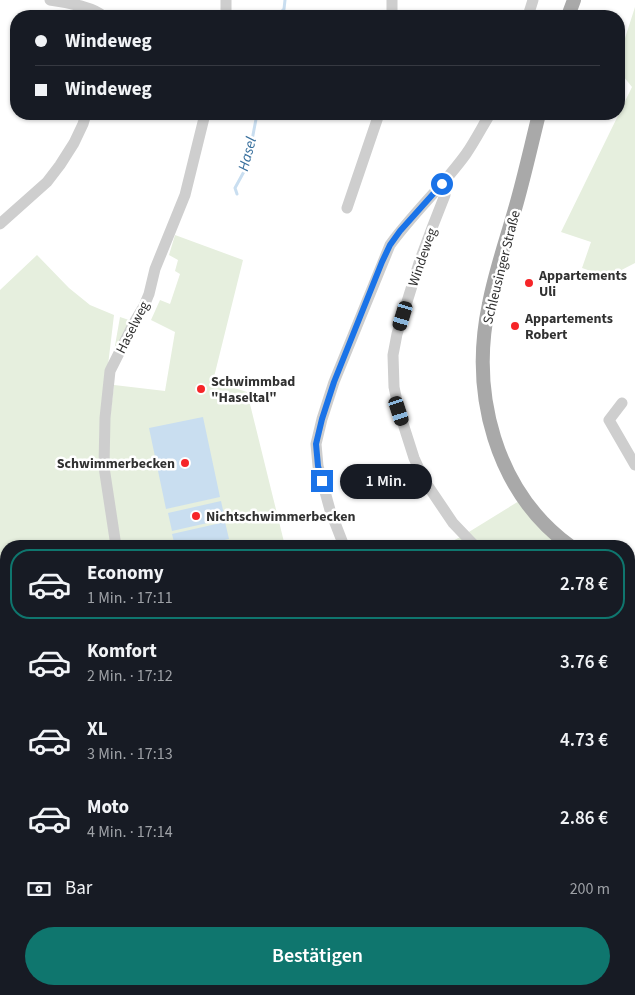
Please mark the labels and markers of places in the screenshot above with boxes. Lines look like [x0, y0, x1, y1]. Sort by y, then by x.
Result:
place label: Appartements Uli [538, 266, 627, 302]
marker: Appartements Uli [523, 277, 535, 289]
place label: Appartements Robert [524, 309, 613, 345]
marker: Appartements Robert [509, 320, 521, 332]
place label: Schwimmbad "Haseltal" [211, 372, 295, 408]
marker: Schwimmbad "Haseltal" [195, 383, 207, 395]
place label: Schwimmerbecken [57, 454, 175, 474]
marker: Schwimmerbecken [179, 457, 191, 469]
place label: Nichtschwimmerbecken [206, 507, 356, 527]
marker: Nichtschwimmerbecken [190, 510, 202, 522]

